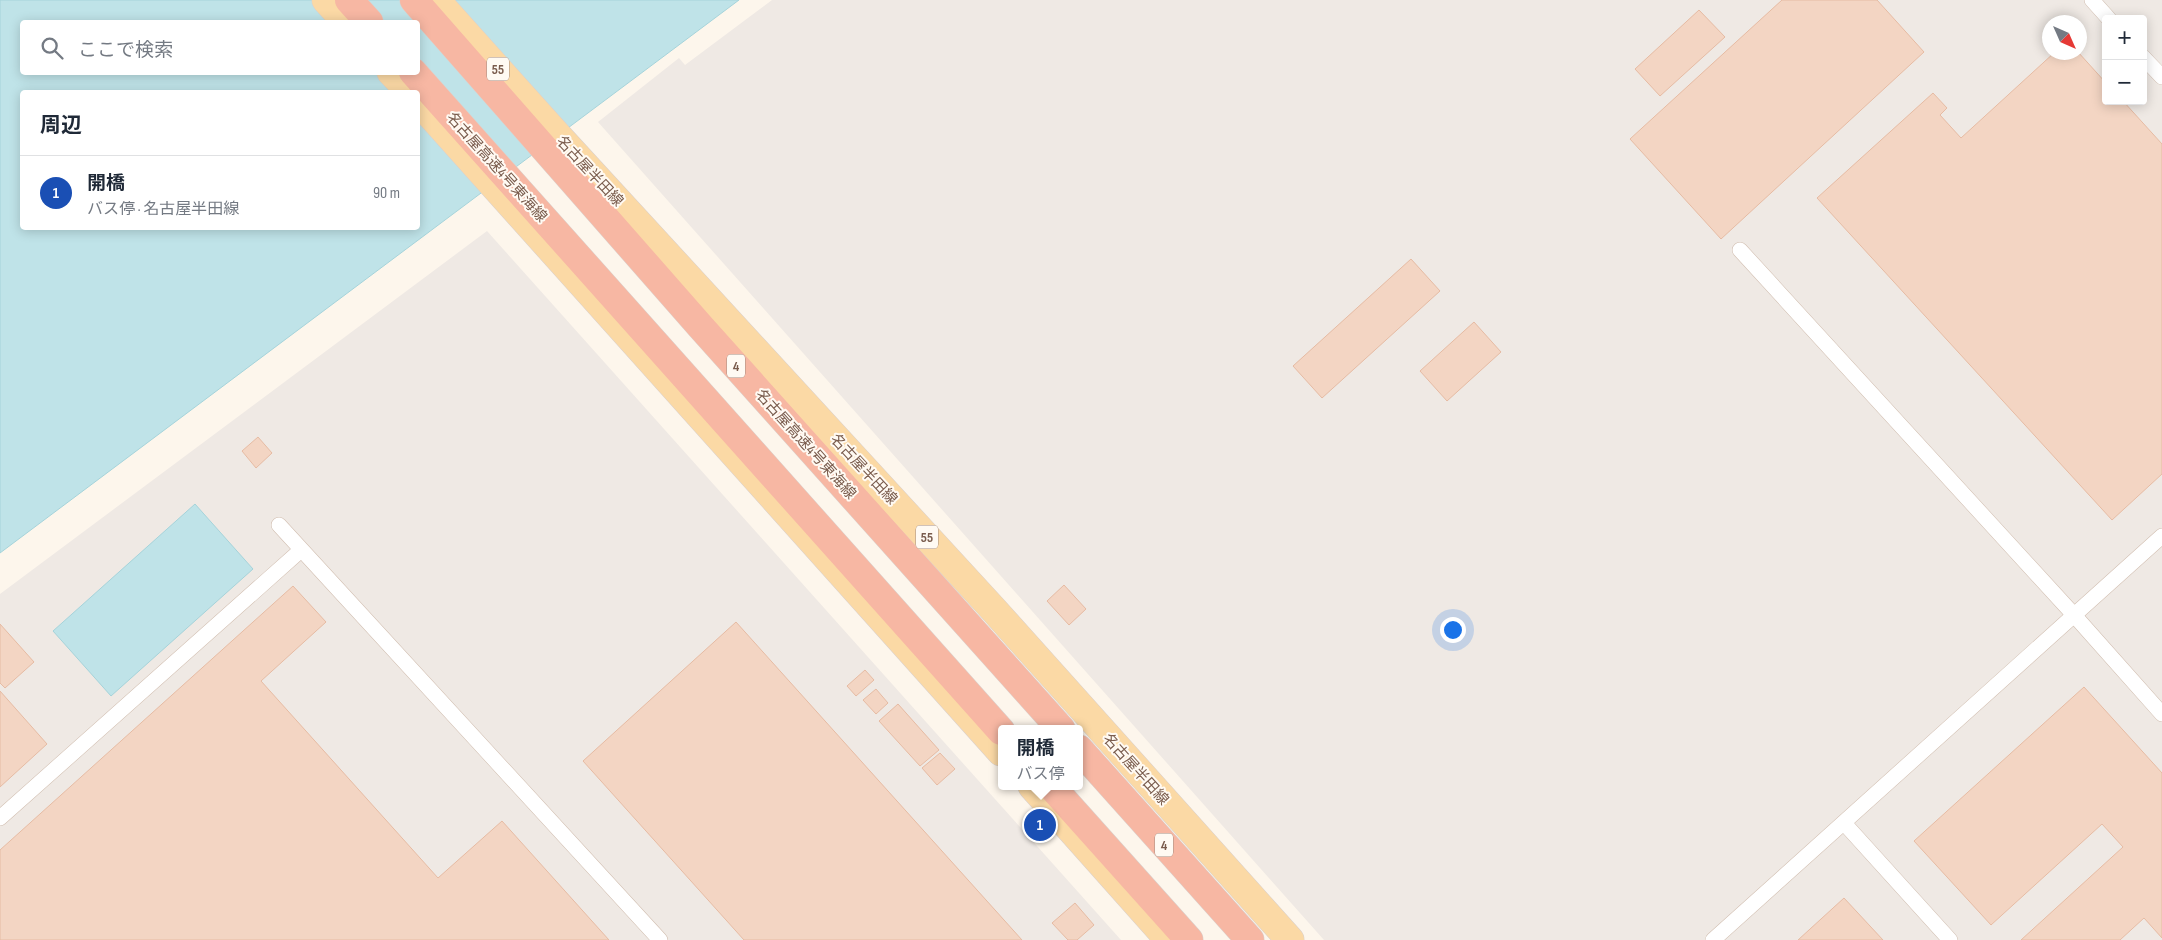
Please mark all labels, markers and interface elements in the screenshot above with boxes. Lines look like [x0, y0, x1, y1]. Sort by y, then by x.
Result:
north arrow [2042, 15, 2087, 60]
map controls [2102, 15, 2147, 105]
button: + [2102, 15, 2147, 60]
search box [20, 20, 420, 75]
icon: search [38, 34, 66, 62]
text: ここで検索 [78, 39, 173, 62]
road number: 55 [487, 58, 509, 80]
button: − [2102, 60, 2147, 105]
street label: 名古屋高速4号東海線 [442, 108, 551, 226]
text: 周辺 [40, 113, 82, 138]
street label: 名古屋半田線 [552, 132, 627, 211]
text: 開橋 [87, 172, 125, 195]
text: 1 [53, 184, 59, 203]
text: 90 m [373, 184, 400, 203]
text: バス停 · 名古屋半田線 [87, 200, 239, 219]
road number: 4 [727, 354, 745, 378]
street label: 名古屋高速4号東海線 [751, 385, 860, 503]
street label: 名古屋半田線 [826, 430, 901, 509]
road number: 55 [916, 526, 938, 548]
your location [1440, 617, 1466, 643]
popup [998, 725, 1083, 790]
street label: 名古屋半田線 [1098, 730, 1173, 809]
text: 開橋 [1016, 737, 1055, 760]
text: バス停 [1016, 765, 1065, 784]
pin: 1 [1024, 806, 1056, 844]
road number: 4 [1155, 834, 1173, 856]

